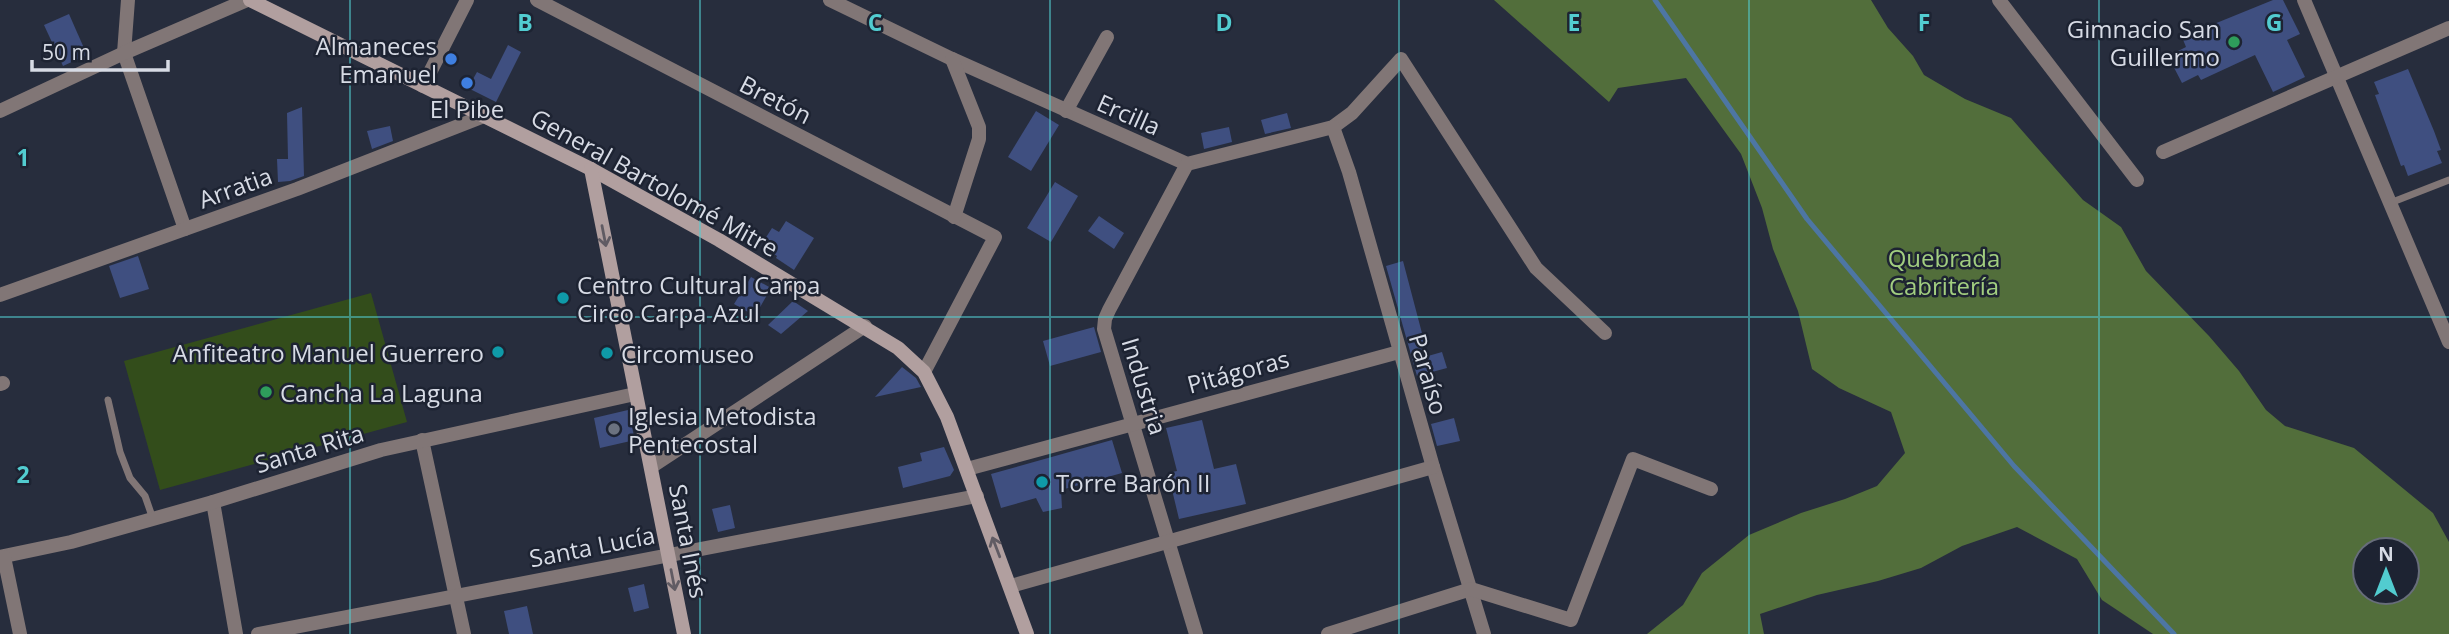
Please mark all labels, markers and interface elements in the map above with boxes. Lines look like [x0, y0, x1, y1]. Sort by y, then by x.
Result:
text: B [517, 6, 533, 38]
text: C [868, 6, 882, 38]
text: D [1215, 6, 1233, 38]
text: E [1568, 6, 1580, 38]
text: F [1918, 6, 1930, 38]
text: G [2266, 6, 2282, 38]
place label: Gimnacio San Guillermo [2067, 12, 2220, 73]
scale bar [32, 28, 168, 72]
place label: Almaneces Emanuel [316, 29, 437, 90]
marker: Gimnacio San Guillermo [2226, 34, 2242, 50]
text: 50 m [42, 38, 91, 66]
marker: Almaneces Emanuel [443, 51, 459, 67]
street label: Bretón [734, 67, 818, 131]
marker: El Pibe [459, 75, 475, 91]
street label: Ercilla [1092, 85, 1166, 143]
place label: El Pibe [430, 92, 504, 125]
street label: General Bartolomé Mitre [525, 100, 785, 264]
text: 1 [16, 141, 30, 173]
street label: Arratia [194, 158, 276, 216]
one-way arrow [598, 224, 611, 247]
park label: Quebrada Cabritería [1888, 241, 2000, 302]
place label: Centro Cultural Carpa Circo Carpa Azul [577, 268, 820, 329]
marker: Centro Cultural Carpa Circo Carpa Azul [555, 290, 571, 306]
street label: Paraíso [1402, 330, 1456, 418]
street label: Industria [1115, 333, 1175, 439]
place label: Anfiteatro Manuel Guerrero [172, 336, 484, 369]
place label: Circomuseo [621, 337, 754, 370]
street label: Pitágoras [1183, 342, 1293, 400]
marker: Anfiteatro Manuel Guerrero [490, 344, 506, 360]
marker: Circomuseo [599, 345, 615, 361]
place label: Cancha La Laguna [280, 376, 483, 409]
marker: Cancha La Laguna [258, 384, 274, 400]
place label: Iglesia Metodista Pentecostal [628, 399, 816, 460]
street label: Santa Rita [251, 416, 367, 480]
marker: Iglesia Metodista Pentecostal [606, 421, 622, 437]
text: 2 [16, 458, 30, 490]
place label: Torre Barón II [1056, 466, 1210, 499]
marker: Torre Barón II [1034, 474, 1050, 490]
street label: Santa Inés [662, 481, 716, 601]
street label: Santa Lucía [526, 518, 658, 574]
one-way arrow [989, 536, 1001, 558]
north arrow [2351, 536, 2421, 606]
text: N [2378, 541, 2394, 567]
one-way arrow [667, 568, 680, 591]

